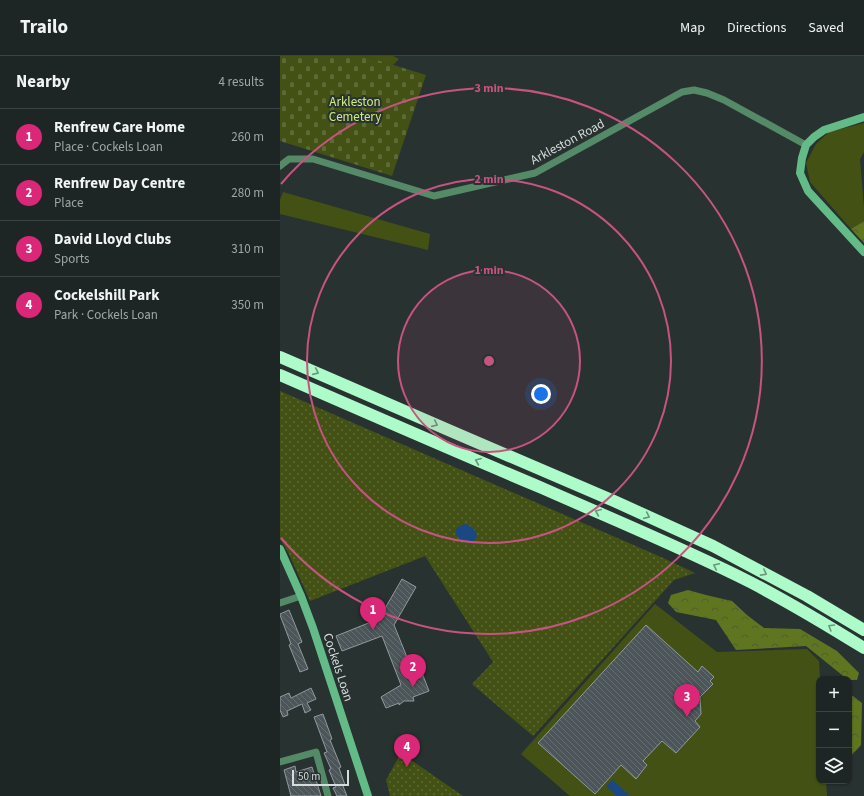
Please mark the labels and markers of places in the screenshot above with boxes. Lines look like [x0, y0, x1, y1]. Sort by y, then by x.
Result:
centre of rings [482, 354, 496, 368]
pin: 1 [360, 597, 386, 630]
pin: 2 [400, 654, 426, 687]
pin: 3 [674, 684, 700, 717]
pin: 4 [394, 734, 420, 767]

